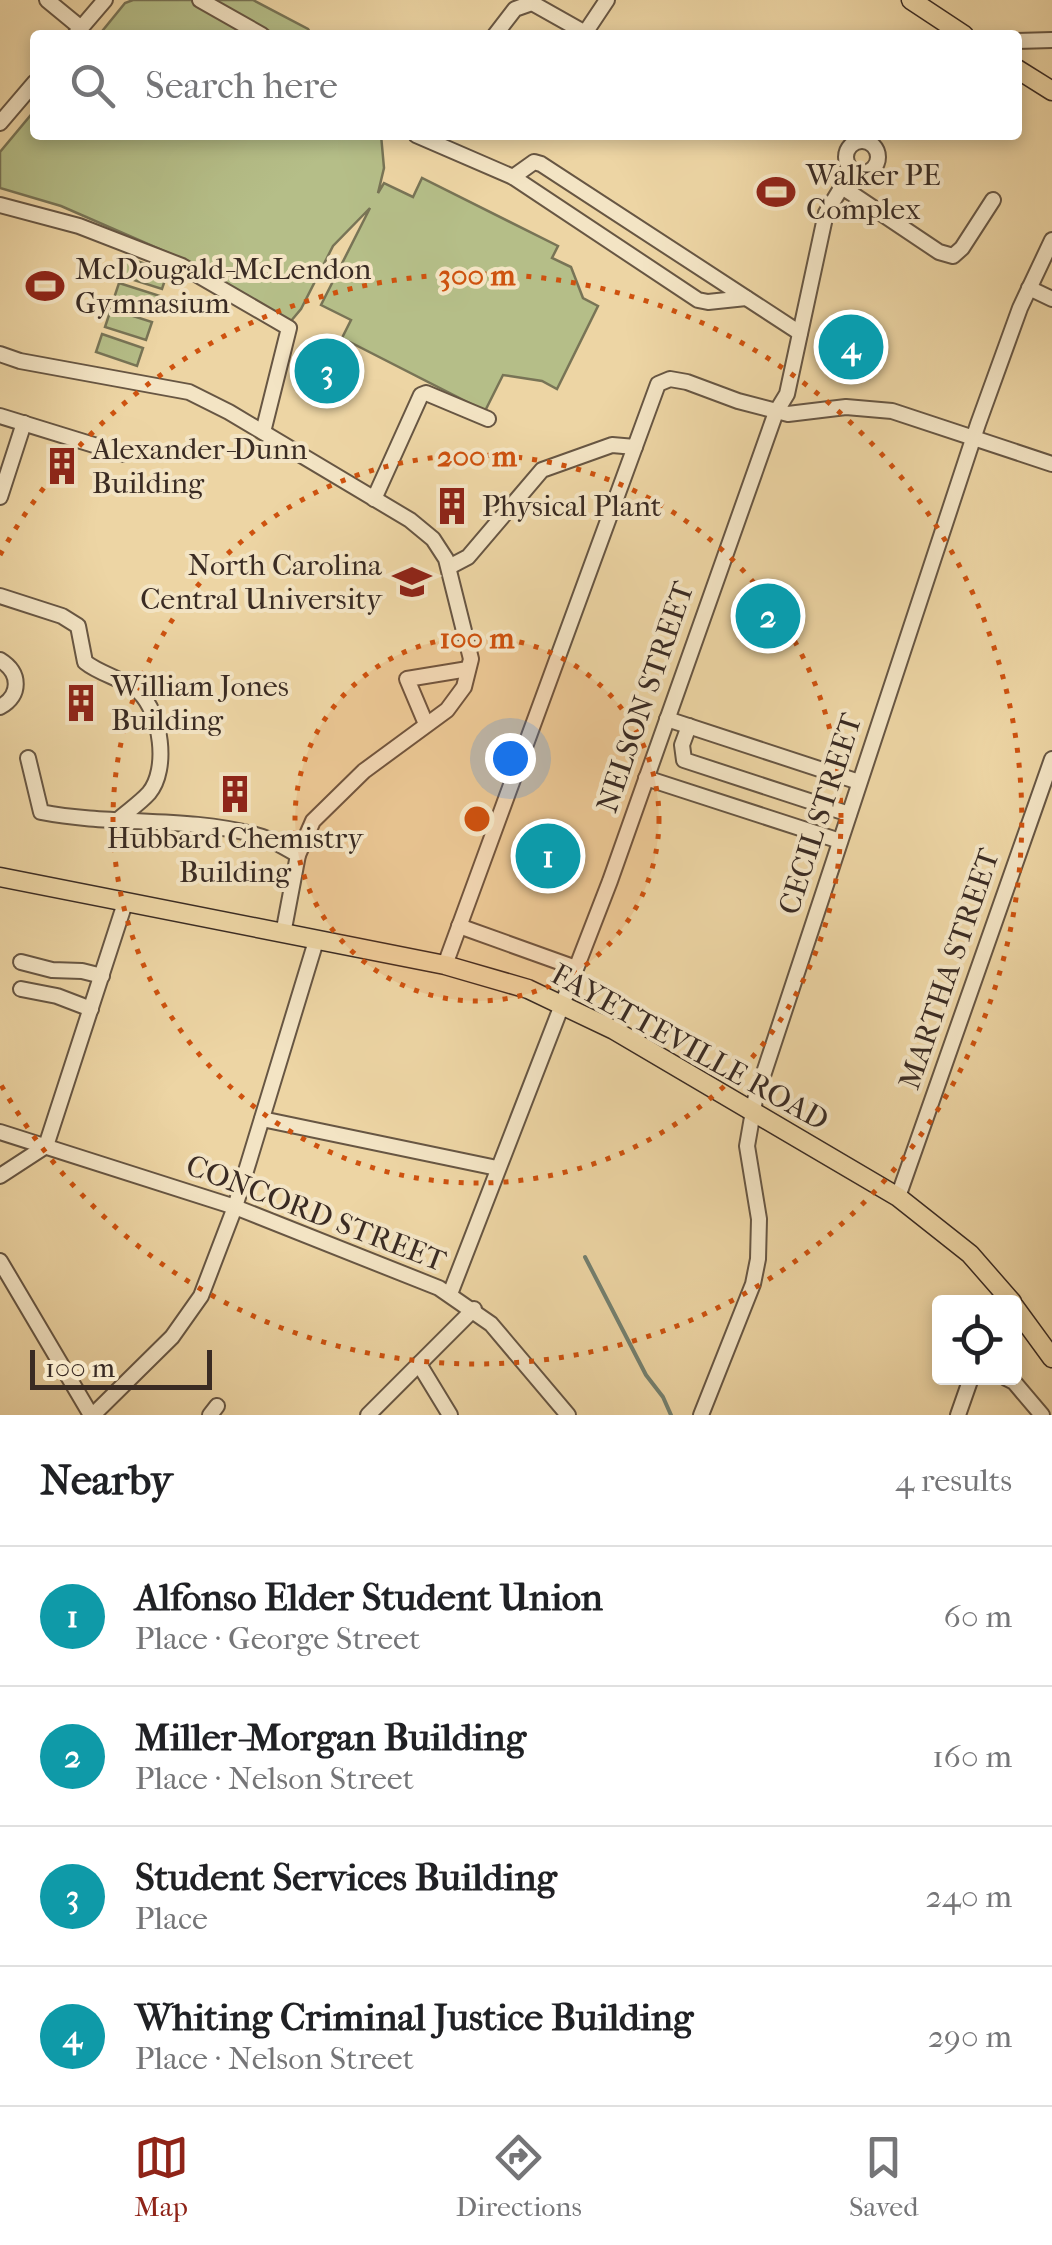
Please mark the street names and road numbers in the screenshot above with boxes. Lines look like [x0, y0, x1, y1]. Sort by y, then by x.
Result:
street label: NELSON STREET [590, 577, 702, 817]
street label: CECIL STREET [772, 709, 870, 919]
street label: MARTHA STREET [892, 844, 1007, 1094]
street label: FAYETTEVILLE ROAD [545, 957, 834, 1138]
street label: CONCORD STREET [181, 1148, 451, 1279]

